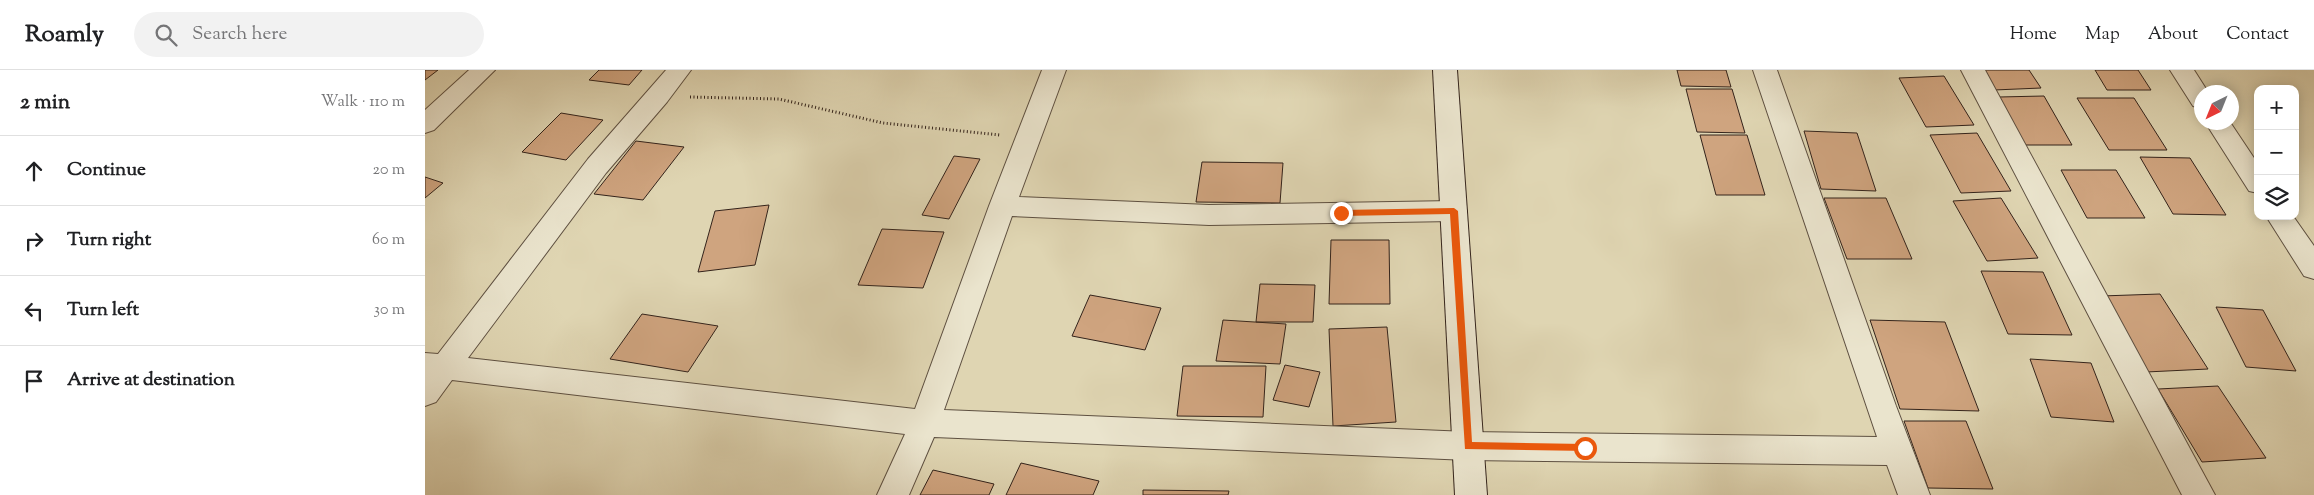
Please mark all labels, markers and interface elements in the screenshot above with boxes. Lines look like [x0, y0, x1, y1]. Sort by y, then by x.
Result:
search box [134, 12, 484, 57]
text: Roamly [25, 18, 104, 52]
icon: search [152, 21, 180, 49]
text: Search here [192, 21, 287, 48]
text: Home [2010, 22, 2057, 48]
text: Map [2085, 22, 2120, 48]
text: About [2148, 22, 2198, 48]
text: Contact [2226, 22, 2289, 48]
north arrow [2194, 85, 2239, 130]
map controls [2254, 85, 2299, 220]
button: + [2254, 85, 2299, 130]
text: 2 min [20, 88, 70, 118]
text: Walk · 110 m [321, 91, 405, 114]
button: − [2254, 130, 2299, 175]
icon: ahead [20, 157, 48, 185]
text: Continue [67, 157, 146, 184]
text: 20 m [372, 159, 405, 182]
button: layers [2254, 175, 2299, 220]
route end [1330, 202, 1353, 225]
icon: right [20, 227, 48, 255]
text: Turn right [67, 227, 151, 254]
text: 60 m [372, 229, 405, 252]
icon: left [20, 297, 48, 325]
text: Turn left [67, 297, 139, 324]
text: 30 m [374, 299, 405, 322]
icon: arrive [20, 367, 48, 395]
text: Arrive at destination [67, 367, 235, 394]
route start [1574, 437, 1597, 460]

